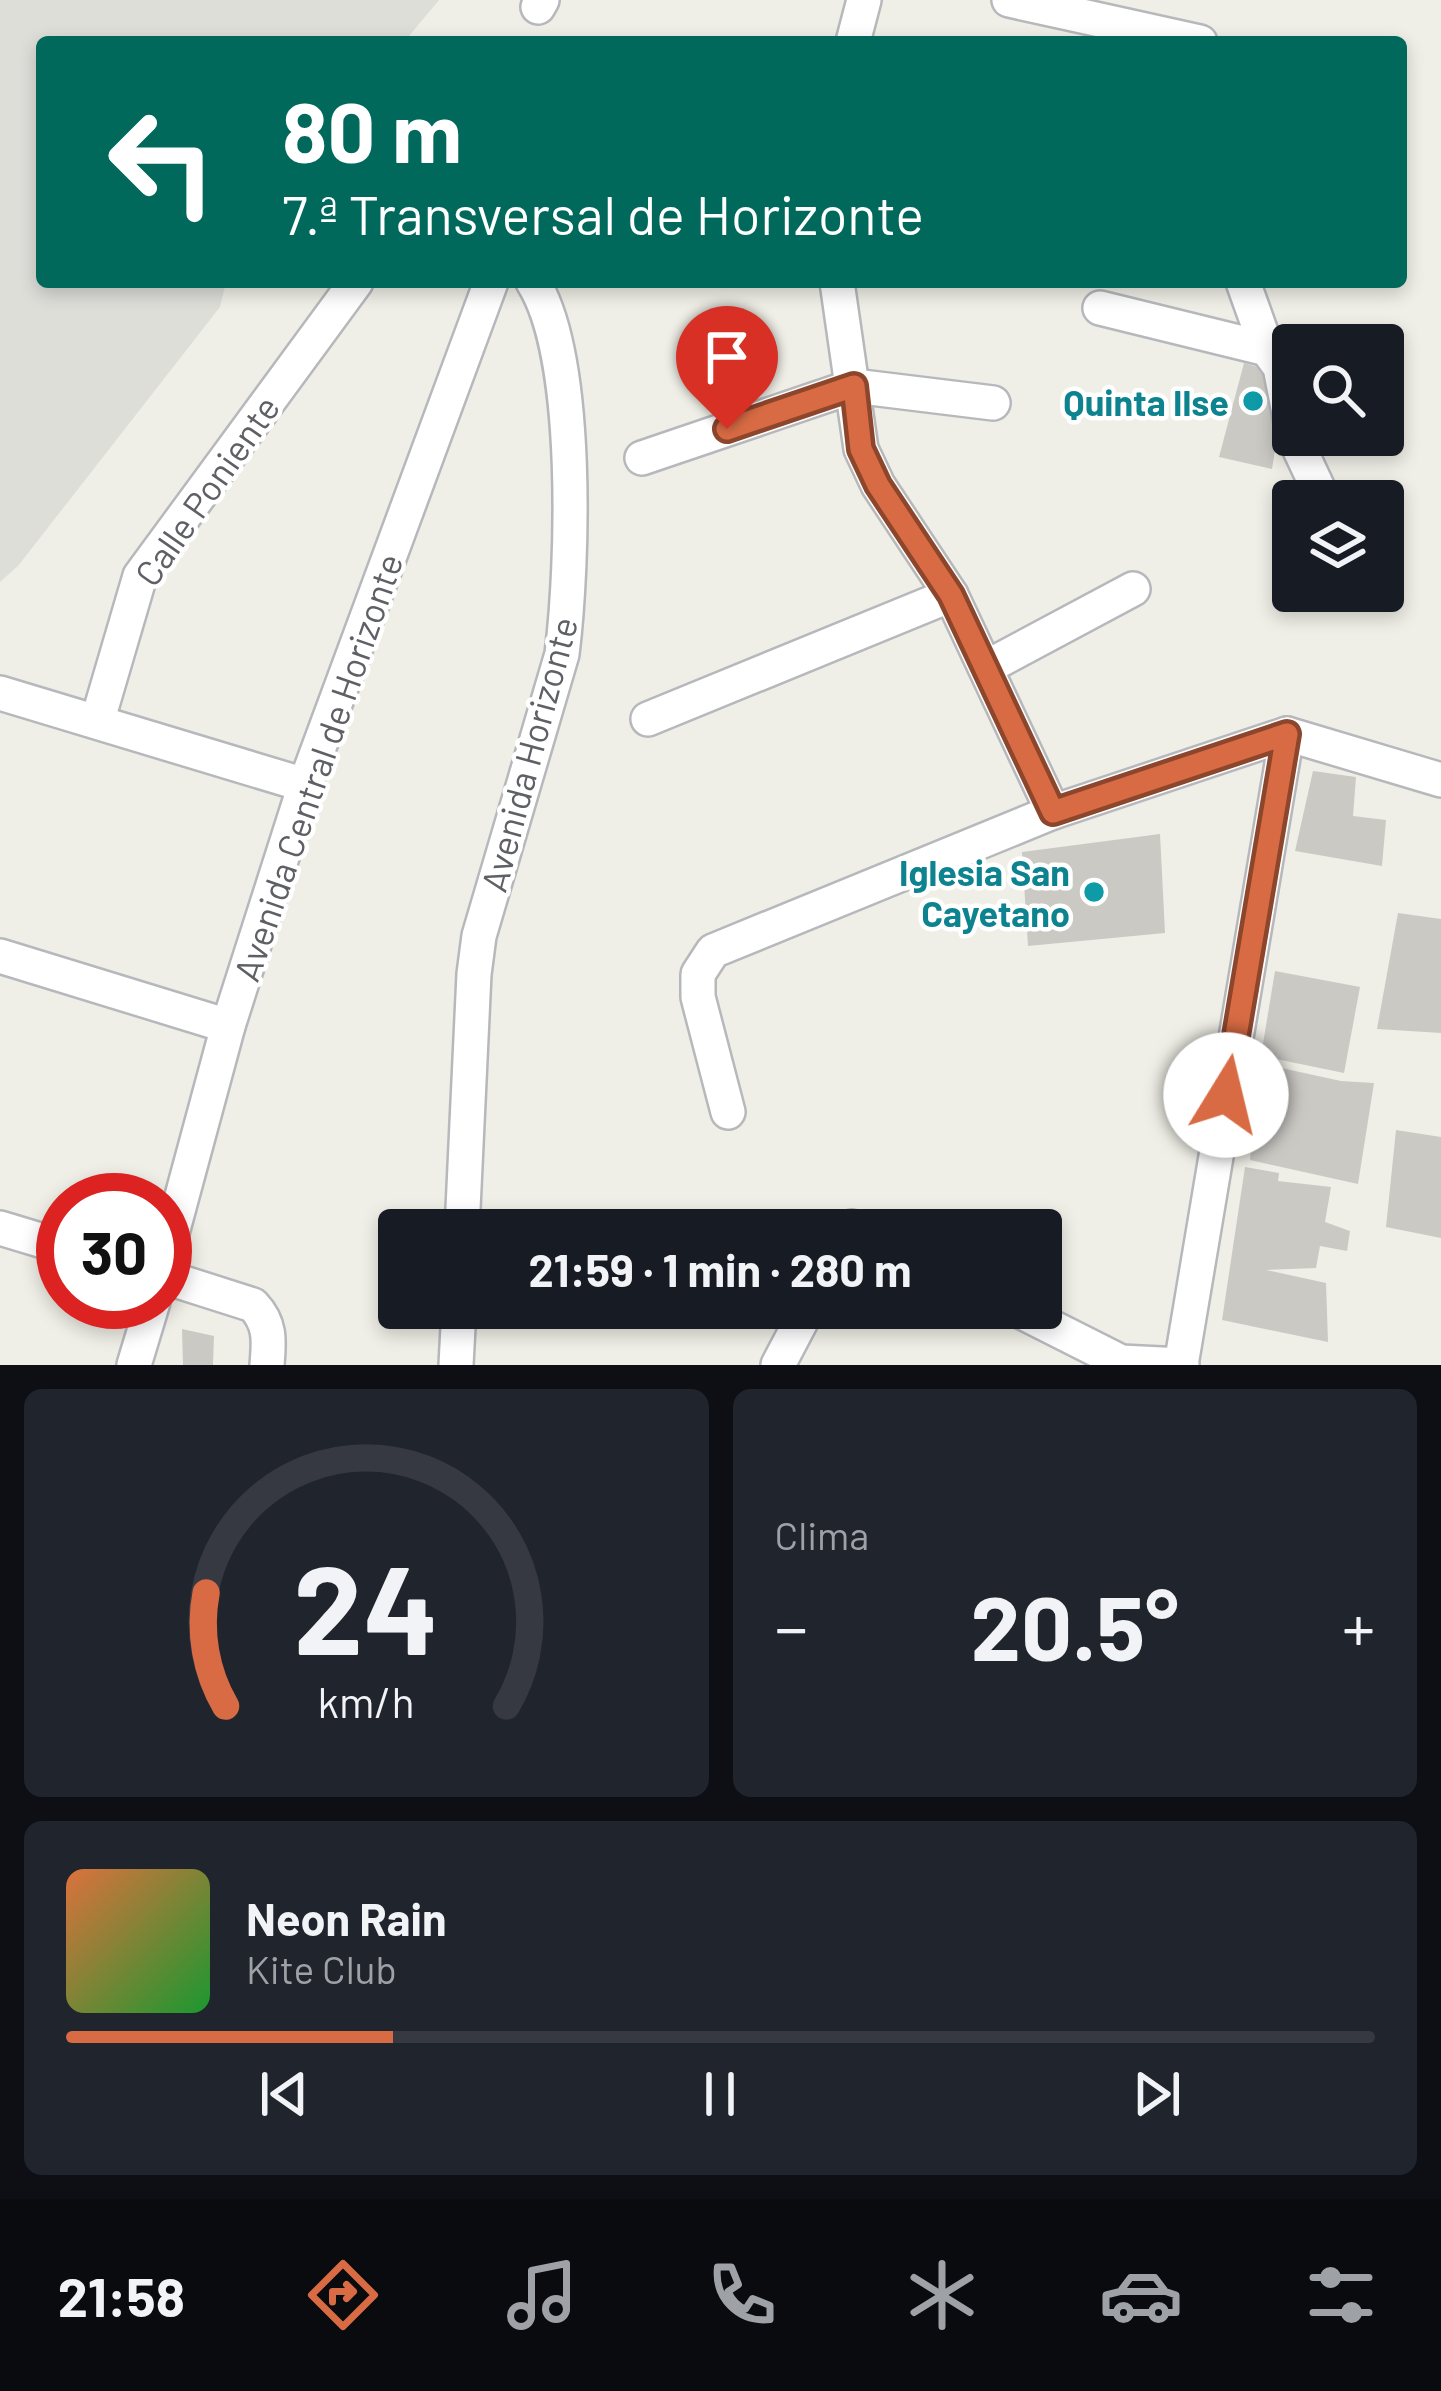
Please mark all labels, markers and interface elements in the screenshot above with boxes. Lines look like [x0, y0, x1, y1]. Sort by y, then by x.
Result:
text: 80 m [282, 79, 462, 180]
icon: left [84, 84, 240, 240]
text: 7.ª Transversal de Horizonte [282, 181, 924, 246]
pin [676, 306, 778, 429]
icon: arrive [694, 324, 760, 390]
map controls [1272, 324, 1404, 612]
button: search [1272, 324, 1404, 456]
place label: Quinta Ilse [1063, 380, 1229, 423]
street label: Calle Poniente [125, 387, 287, 593]
marker: Quinta Ilse [1240, 388, 1266, 414]
button: layers [1272, 480, 1404, 612]
street label: Avenida Central de Horizonte [224, 548, 410, 986]
street label: Avenida Horizonte [471, 612, 585, 896]
place label: Iglesia San Cayetano [899, 850, 1070, 934]
marker: Iglesia San Cayetano [1081, 879, 1107, 905]
position arrow [1163, 1032, 1289, 1158]
speed limit sign: 30 [36, 1173, 192, 1329]
text: 21:59 · 1 min · 280 m [529, 1242, 911, 1296]
text: Clima [775, 1511, 869, 1558]
text: 24 [294, 1530, 439, 1680]
text: 20.5° [971, 1571, 1179, 1679]
text: − [775, 1586, 808, 1665]
text: + [1342, 1586, 1375, 1665]
text: km/h [318, 1675, 415, 1727]
text: Neon Rain [246, 1891, 447, 1945]
text: Kite Club [246, 1945, 397, 1992]
icon: previous [251, 2061, 317, 2127]
icon: pause [687, 2061, 753, 2127]
icon: next [1124, 2061, 1190, 2127]
icon: directions [301, 2253, 385, 2337]
icon: music [500, 2253, 584, 2337]
icon: phone [700, 2253, 784, 2337]
icon: climate [900, 2253, 984, 2337]
icon: car [1099, 2253, 1183, 2337]
icon: filters [1299, 2253, 1383, 2337]
text: 21:58 [58, 2263, 185, 2328]

